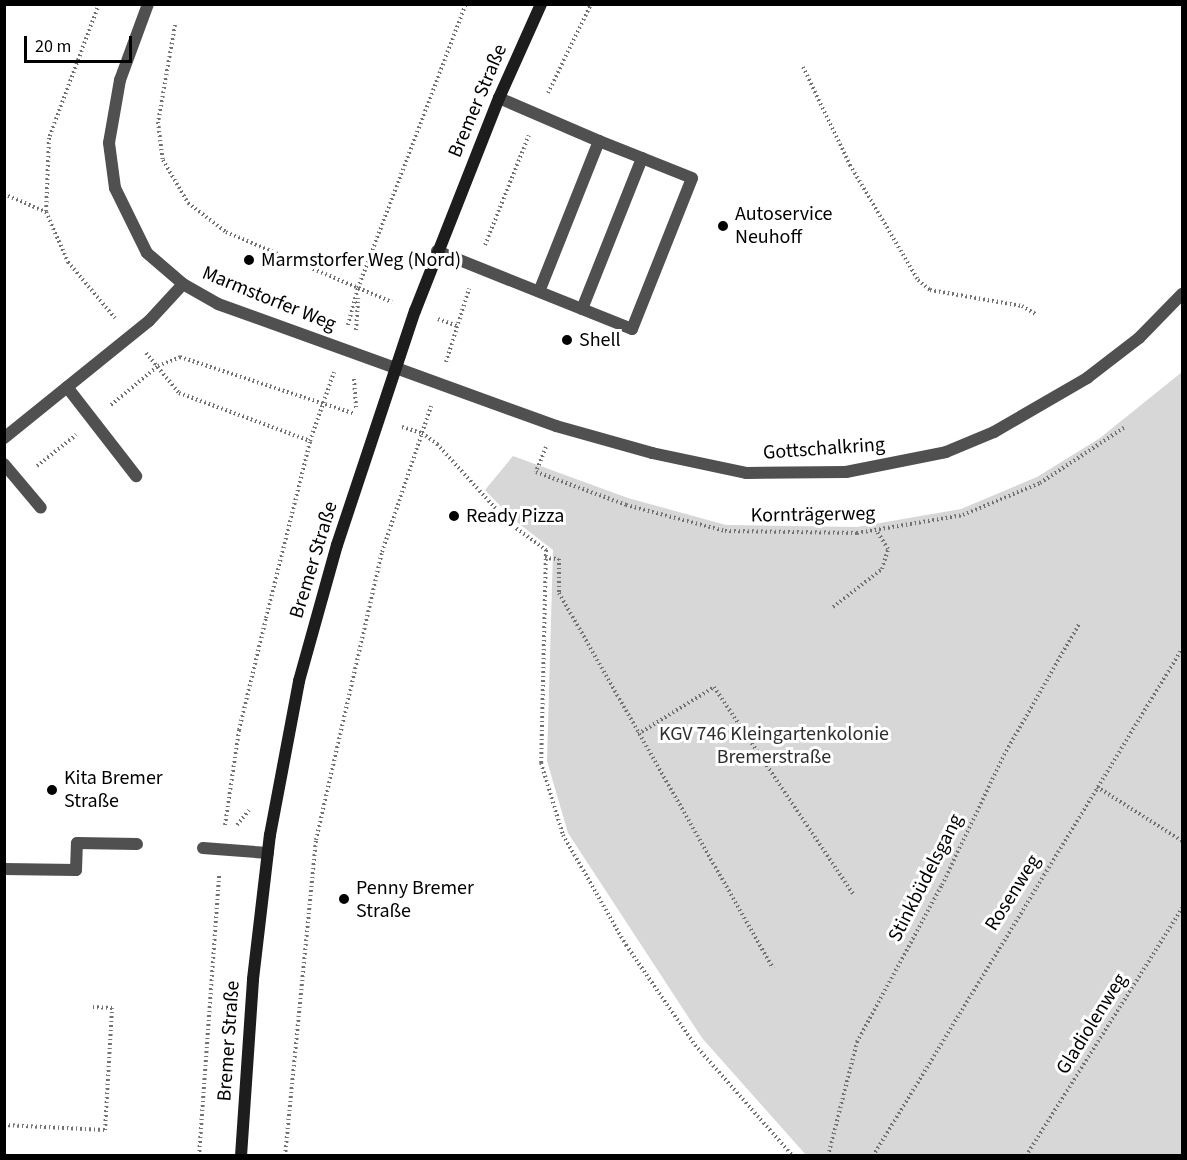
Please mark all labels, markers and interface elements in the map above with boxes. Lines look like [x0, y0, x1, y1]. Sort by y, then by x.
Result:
scale bar [27, 24, 135, 62]
text: 20 m [35, 34, 71, 59]
street label: Bremer Straße [443, 41, 513, 161]
place label: Autoservice Neuhoff [735, 202, 833, 249]
marker: Autoservice Neuhoff [716, 219, 730, 233]
place label: Marmstorfer Weg (Nord) [261, 248, 461, 272]
marker: Marmstorfer Weg (Nord) [242, 253, 256, 267]
street label: Marmstorfer Weg [198, 261, 340, 337]
place label: Shell [579, 328, 621, 352]
marker: Shell [560, 333, 574, 347]
street label: Gottschalkring [762, 433, 886, 465]
street label: Bremer Straße [285, 499, 343, 621]
street label: Kornträgerweg [750, 502, 876, 528]
place label: Ready Pizza [466, 504, 564, 528]
marker: Ready Pizza [447, 509, 461, 523]
park label: KGV 746 Kleingartenkolonie Bremerstraße [659, 723, 889, 770]
place label: Kita Bremer Straße [64, 766, 163, 813]
marker: Kita Bremer Straße [45, 783, 59, 797]
street label: Stinkbüdelsgang [884, 810, 968, 946]
street label: Rosenweg [980, 850, 1046, 936]
place label: Penny Bremer Straße [356, 876, 474, 923]
marker: Penny Bremer Straße [337, 892, 351, 906]
street label: Gladiolenweg [1051, 969, 1133, 1079]
street label: Bremer Straße [213, 980, 245, 1102]

